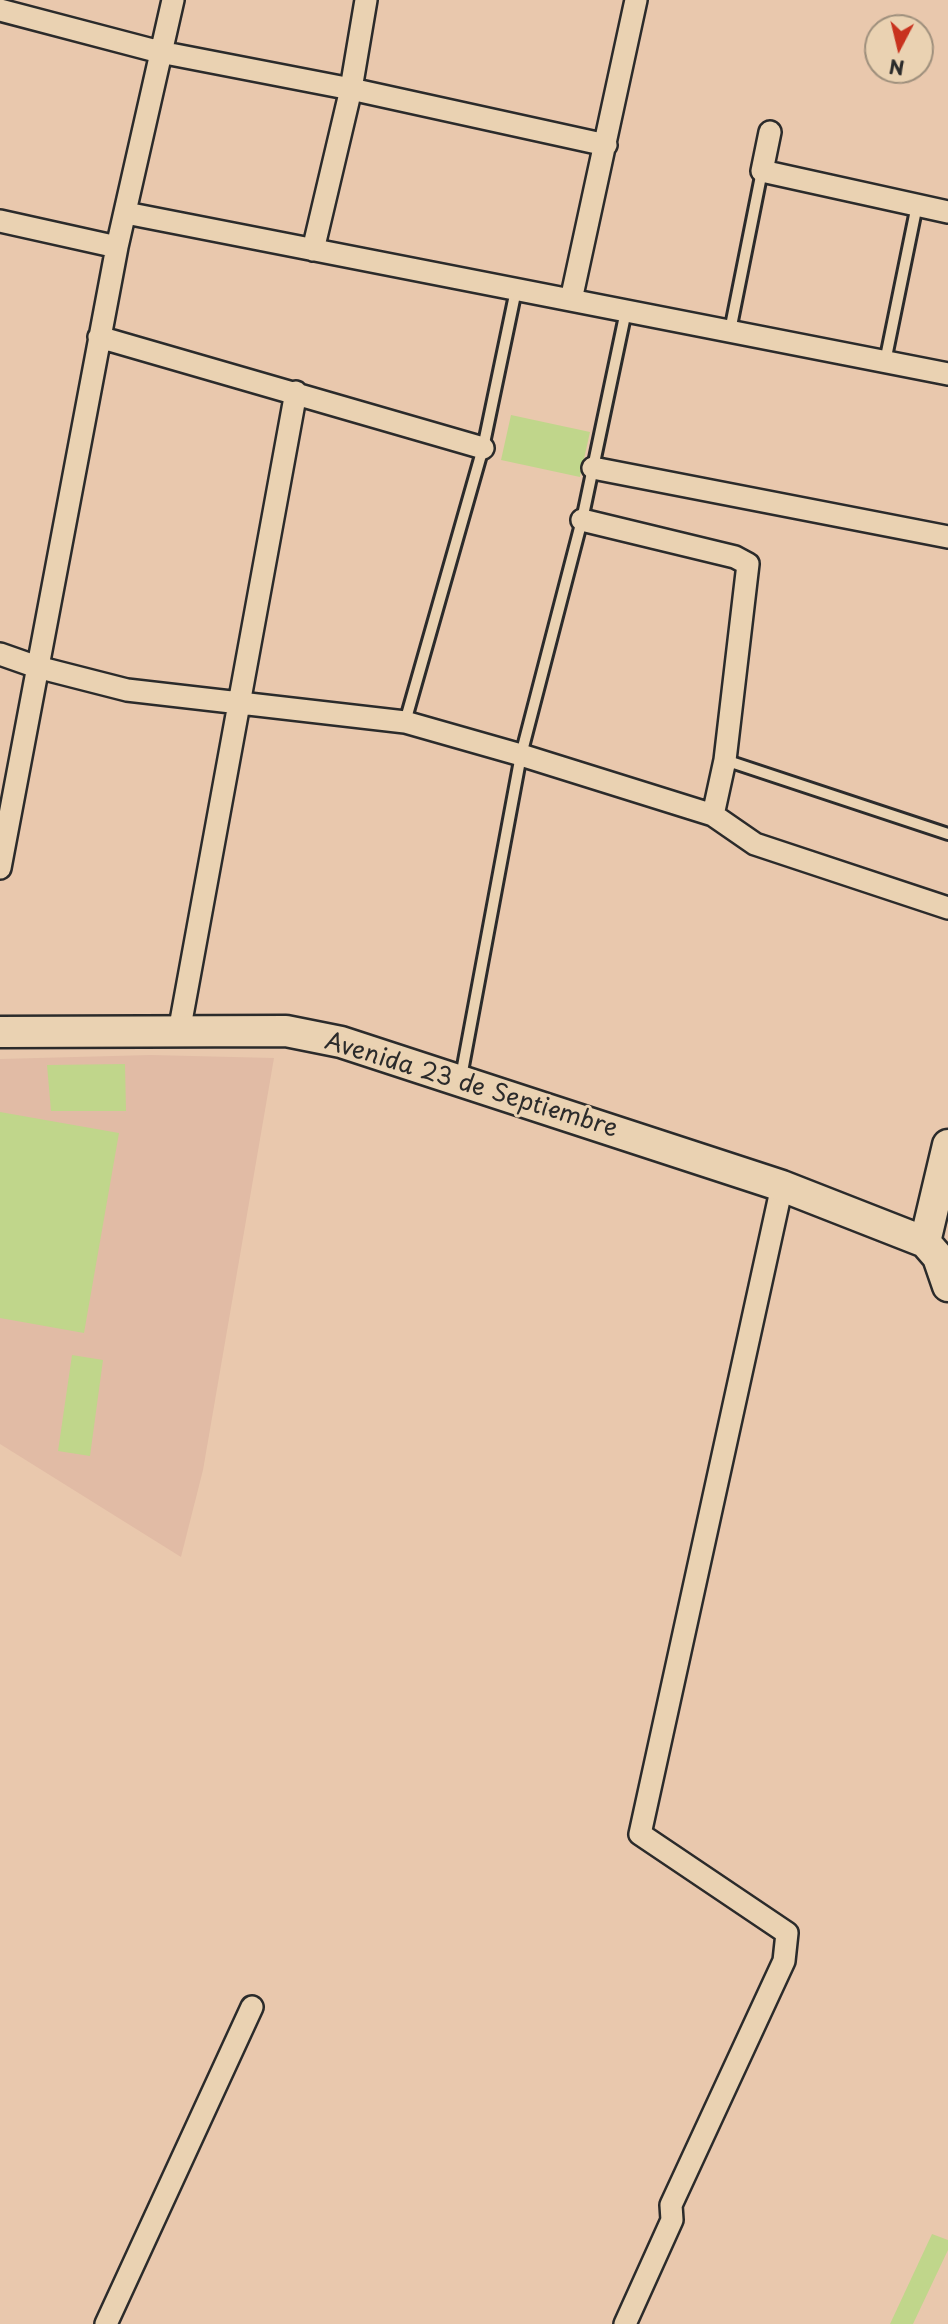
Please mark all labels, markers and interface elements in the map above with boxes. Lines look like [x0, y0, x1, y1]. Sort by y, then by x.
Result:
north arrow [864, 14, 934, 84]
text: N [888, 53, 906, 83]
street label: Avenida 23 de Septiembre [321, 1028, 621, 1144]

